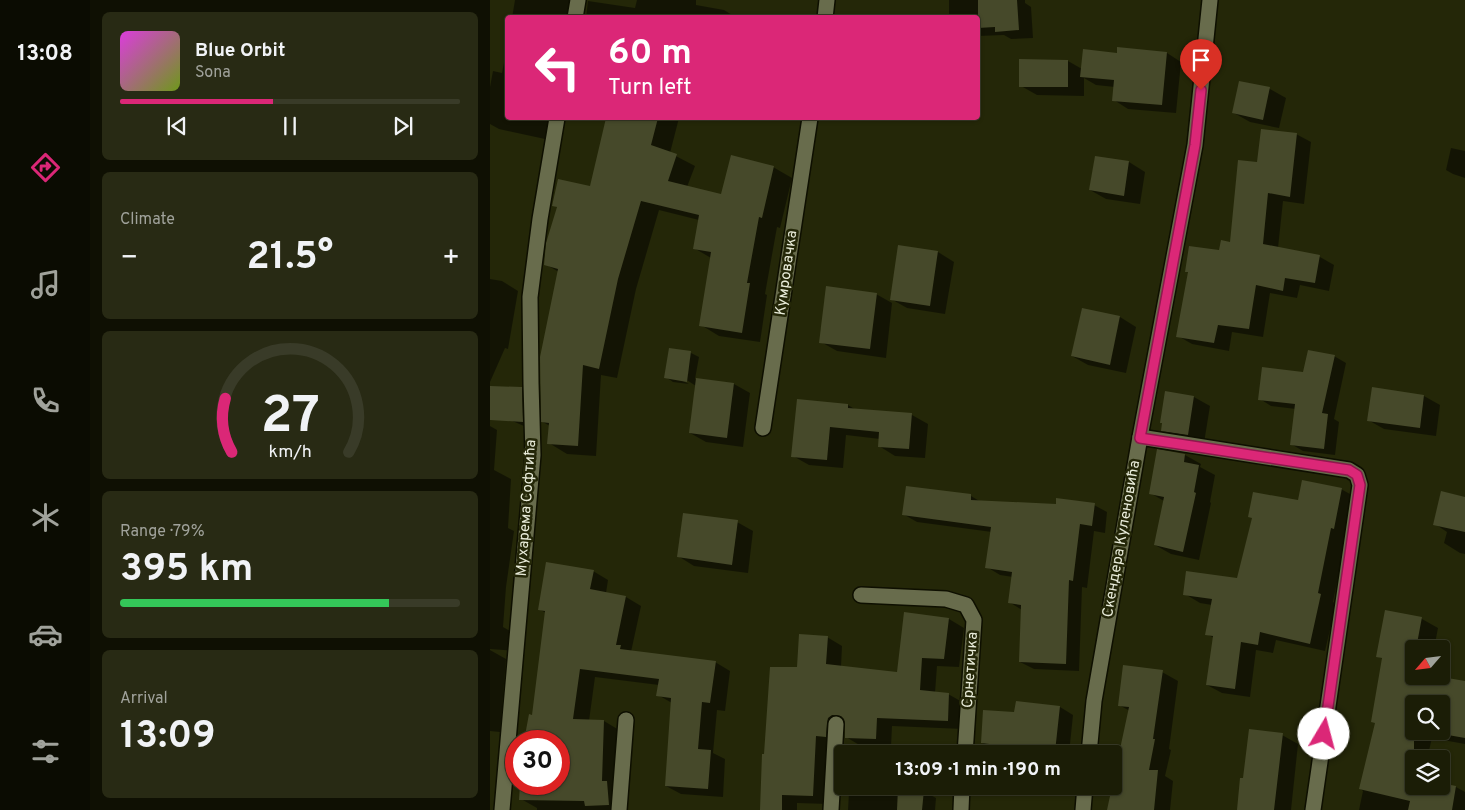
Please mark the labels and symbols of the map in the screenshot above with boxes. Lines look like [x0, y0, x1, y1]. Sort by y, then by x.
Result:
pin [1180, 39, 1222, 90]
street label: Кумровачка [772, 229, 802, 317]
street label: Мухарема Софтића [513, 439, 541, 577]
street label: Скендера Куленовића [1099, 459, 1145, 619]
street label: Срнетичка [959, 631, 983, 709]
north arrow [1405, 640, 1450, 685]
position arrow [1297, 707, 1349, 759]
speed limit sign: 30 [505, 730, 570, 795]

